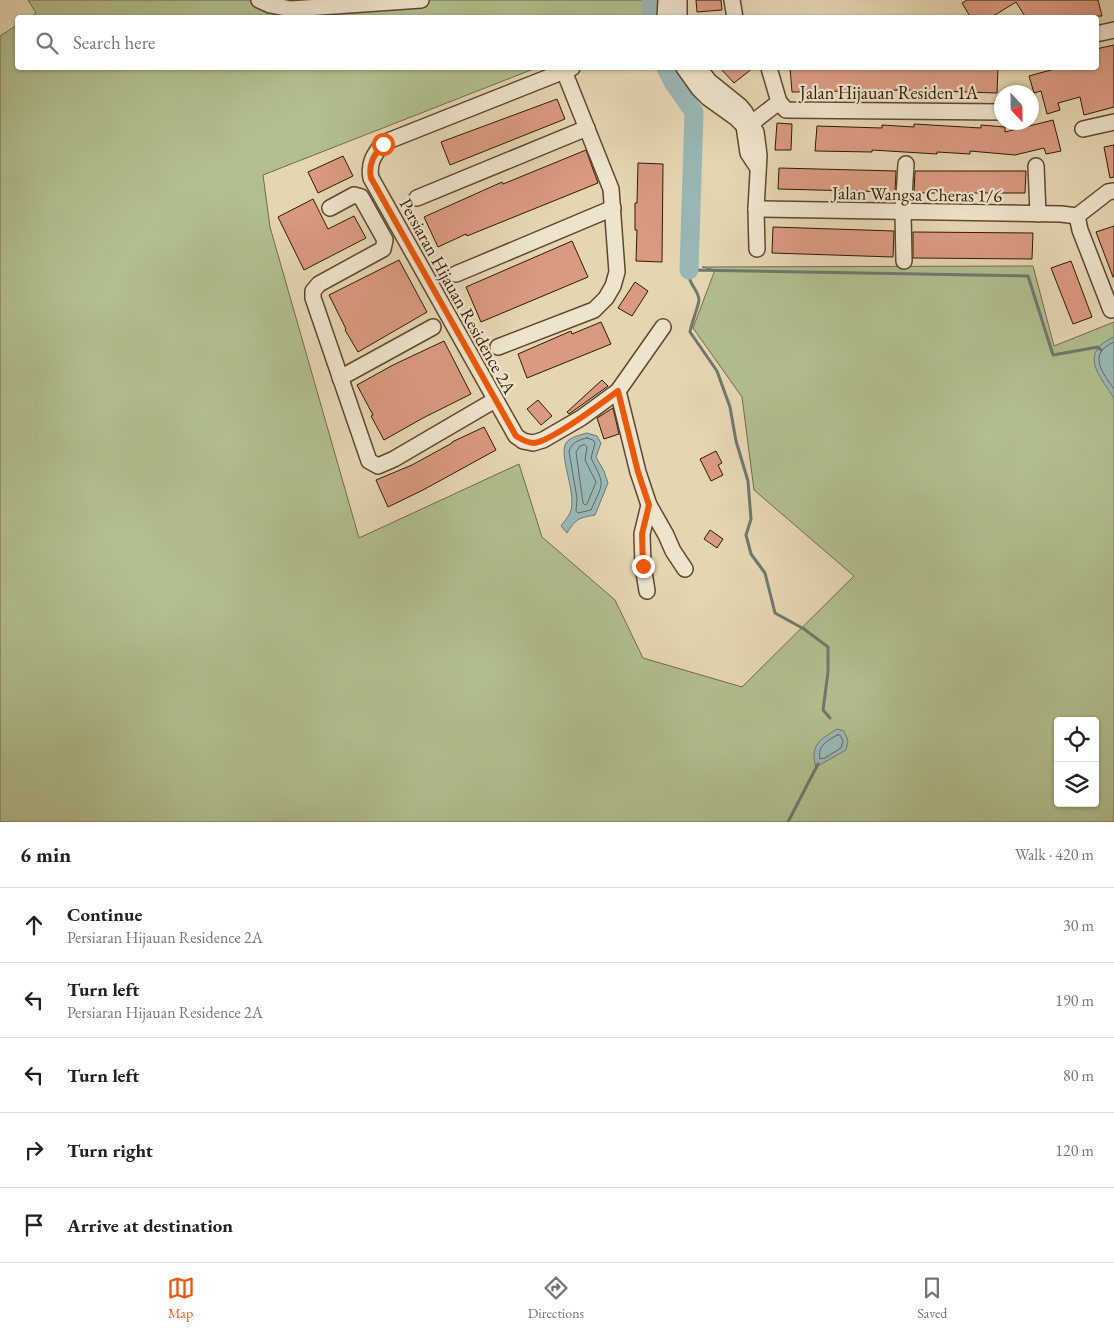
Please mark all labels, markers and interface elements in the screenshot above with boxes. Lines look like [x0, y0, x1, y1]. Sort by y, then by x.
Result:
search box [15, 15, 1099, 70]
icon: search [33, 29, 61, 57]
text: Search here [73, 30, 155, 55]
street label: Jalan Hijauan Residen 1A [798, 81, 979, 104]
north arrow [994, 85, 1039, 130]
route start [372, 133, 395, 156]
street label: Jalan Wangsa Cheras 1/6 [830, 181, 1002, 207]
street label: Persiaran Hijauan Residence 2A [395, 194, 522, 398]
route end [632, 555, 655, 578]
map controls [1054, 717, 1099, 807]
button: locate [1054, 717, 1099, 762]
button: layers [1054, 762, 1099, 807]
text: 6 min [20, 841, 71, 868]
text: Walk · 420 m [1015, 844, 1094, 865]
text: Continue [67, 902, 142, 927]
icon: ahead [20, 911, 48, 939]
text: 30 m [1063, 915, 1094, 936]
text: Persiaran Hijauan Residence 2A [67, 927, 263, 948]
text: Turn left [67, 977, 139, 1002]
icon: left [20, 986, 48, 1014]
text: 190 m [1055, 990, 1094, 1011]
text: Persiaran Hijauan Residence 2A [67, 1002, 263, 1023]
icon: left [20, 1061, 48, 1089]
text: Turn left [67, 1063, 139, 1088]
text: 80 m [1063, 1065, 1094, 1086]
icon: right [20, 1136, 48, 1164]
text: Turn right [67, 1138, 153, 1163]
text: 120 m [1055, 1140, 1094, 1161]
icon: arrive [20, 1211, 48, 1239]
text: Arrive at destination [67, 1213, 233, 1238]
tab: Map [167, 1274, 195, 1322]
tab: Directions [528, 1274, 584, 1322]
tab: Saved [917, 1274, 947, 1322]

